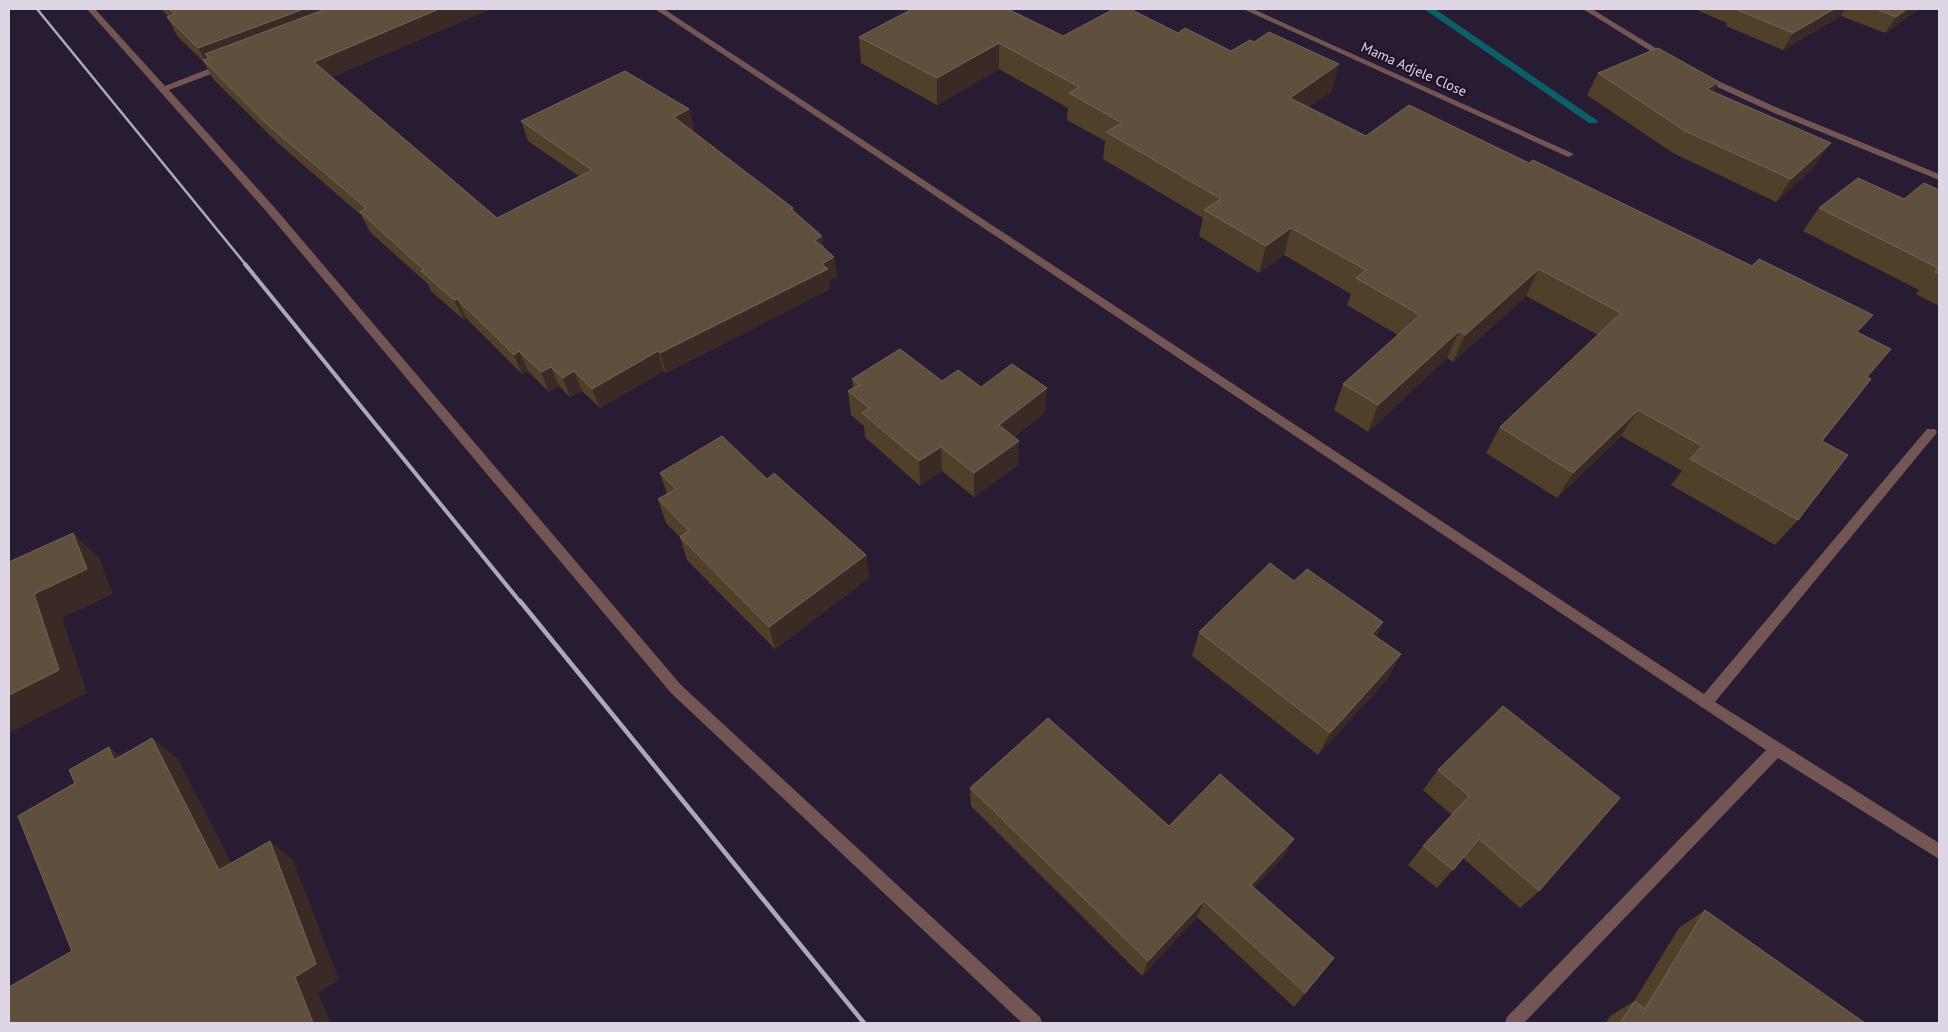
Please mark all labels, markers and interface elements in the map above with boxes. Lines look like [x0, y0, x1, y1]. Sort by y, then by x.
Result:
street label: Mama Adjele Close [1358, 38, 1470, 100]

